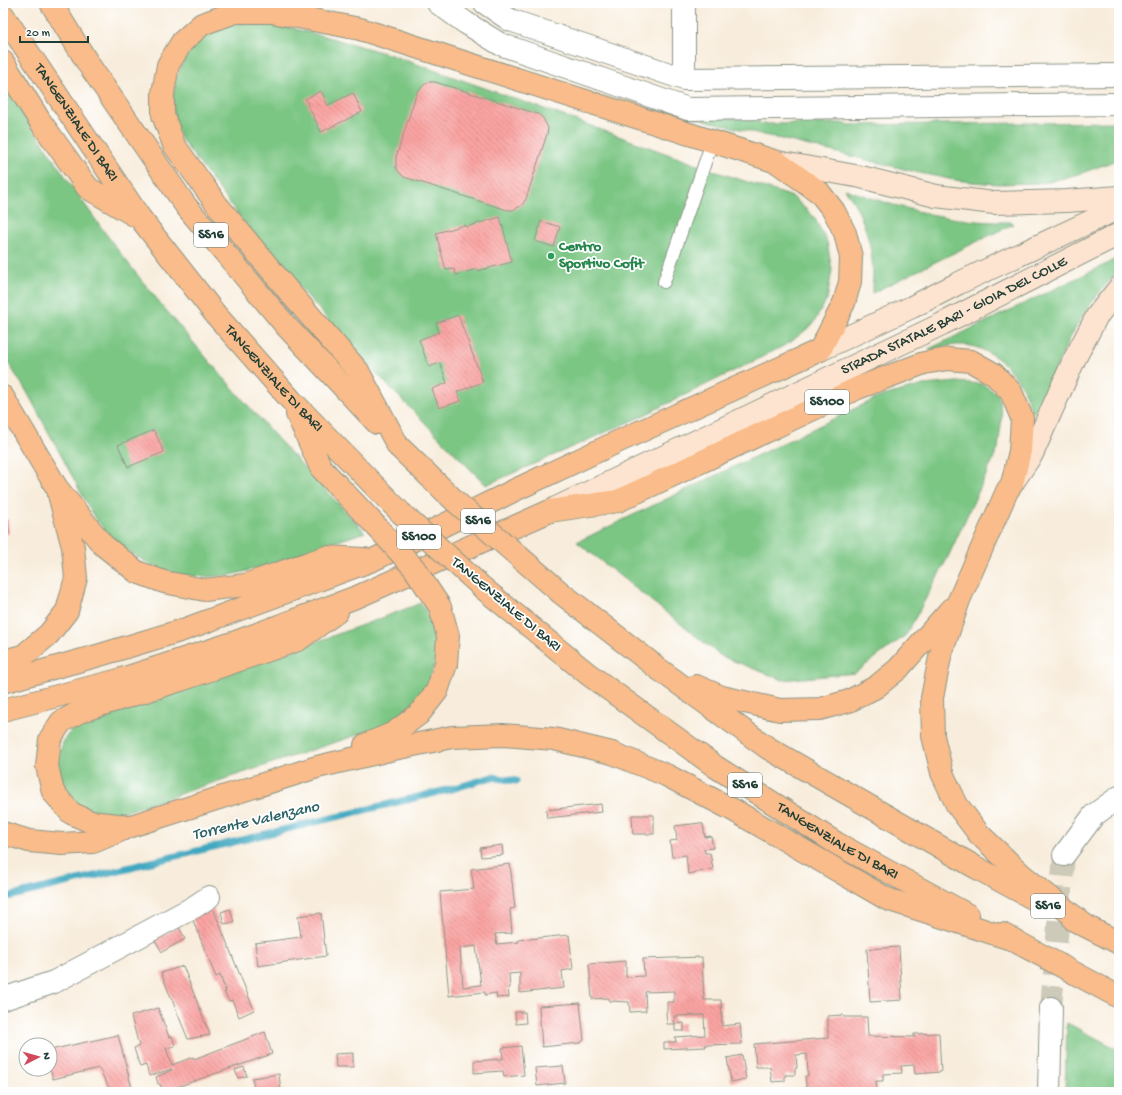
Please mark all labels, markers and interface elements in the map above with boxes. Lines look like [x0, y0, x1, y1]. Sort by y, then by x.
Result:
scale bar [20, 18, 88, 44]
text: 20 m [26, 27, 51, 41]
street label: TANGENZIALE DI BARI [29, 59, 122, 185]
road number: SS16 [194, 223, 228, 247]
place label: Centro Sportivo Cofit [558, 238, 646, 273]
marker: Centro Sportivo Cofit [546, 251, 556, 261]
street label: STRADA STATALE BARI - GIOIA DEL COLLE [838, 252, 1071, 380]
street label: TANGENZIALE DI BARI [220, 321, 327, 436]
road number: SS100 [805, 390, 849, 414]
road number: SS16 [461, 509, 495, 533]
road number: SS100 [397, 525, 441, 549]
street label: TANGENZIALE DI BARI [446, 553, 565, 656]
road number: SS16 [728, 773, 762, 797]
water label: Torrente Valenzano [191, 798, 322, 846]
street label: TANGENZIALE DI BARI [772, 798, 902, 884]
road number: SS16 [1031, 894, 1065, 918]
north arrow [18, 1037, 58, 1077]
text: N [40, 1052, 52, 1060]

